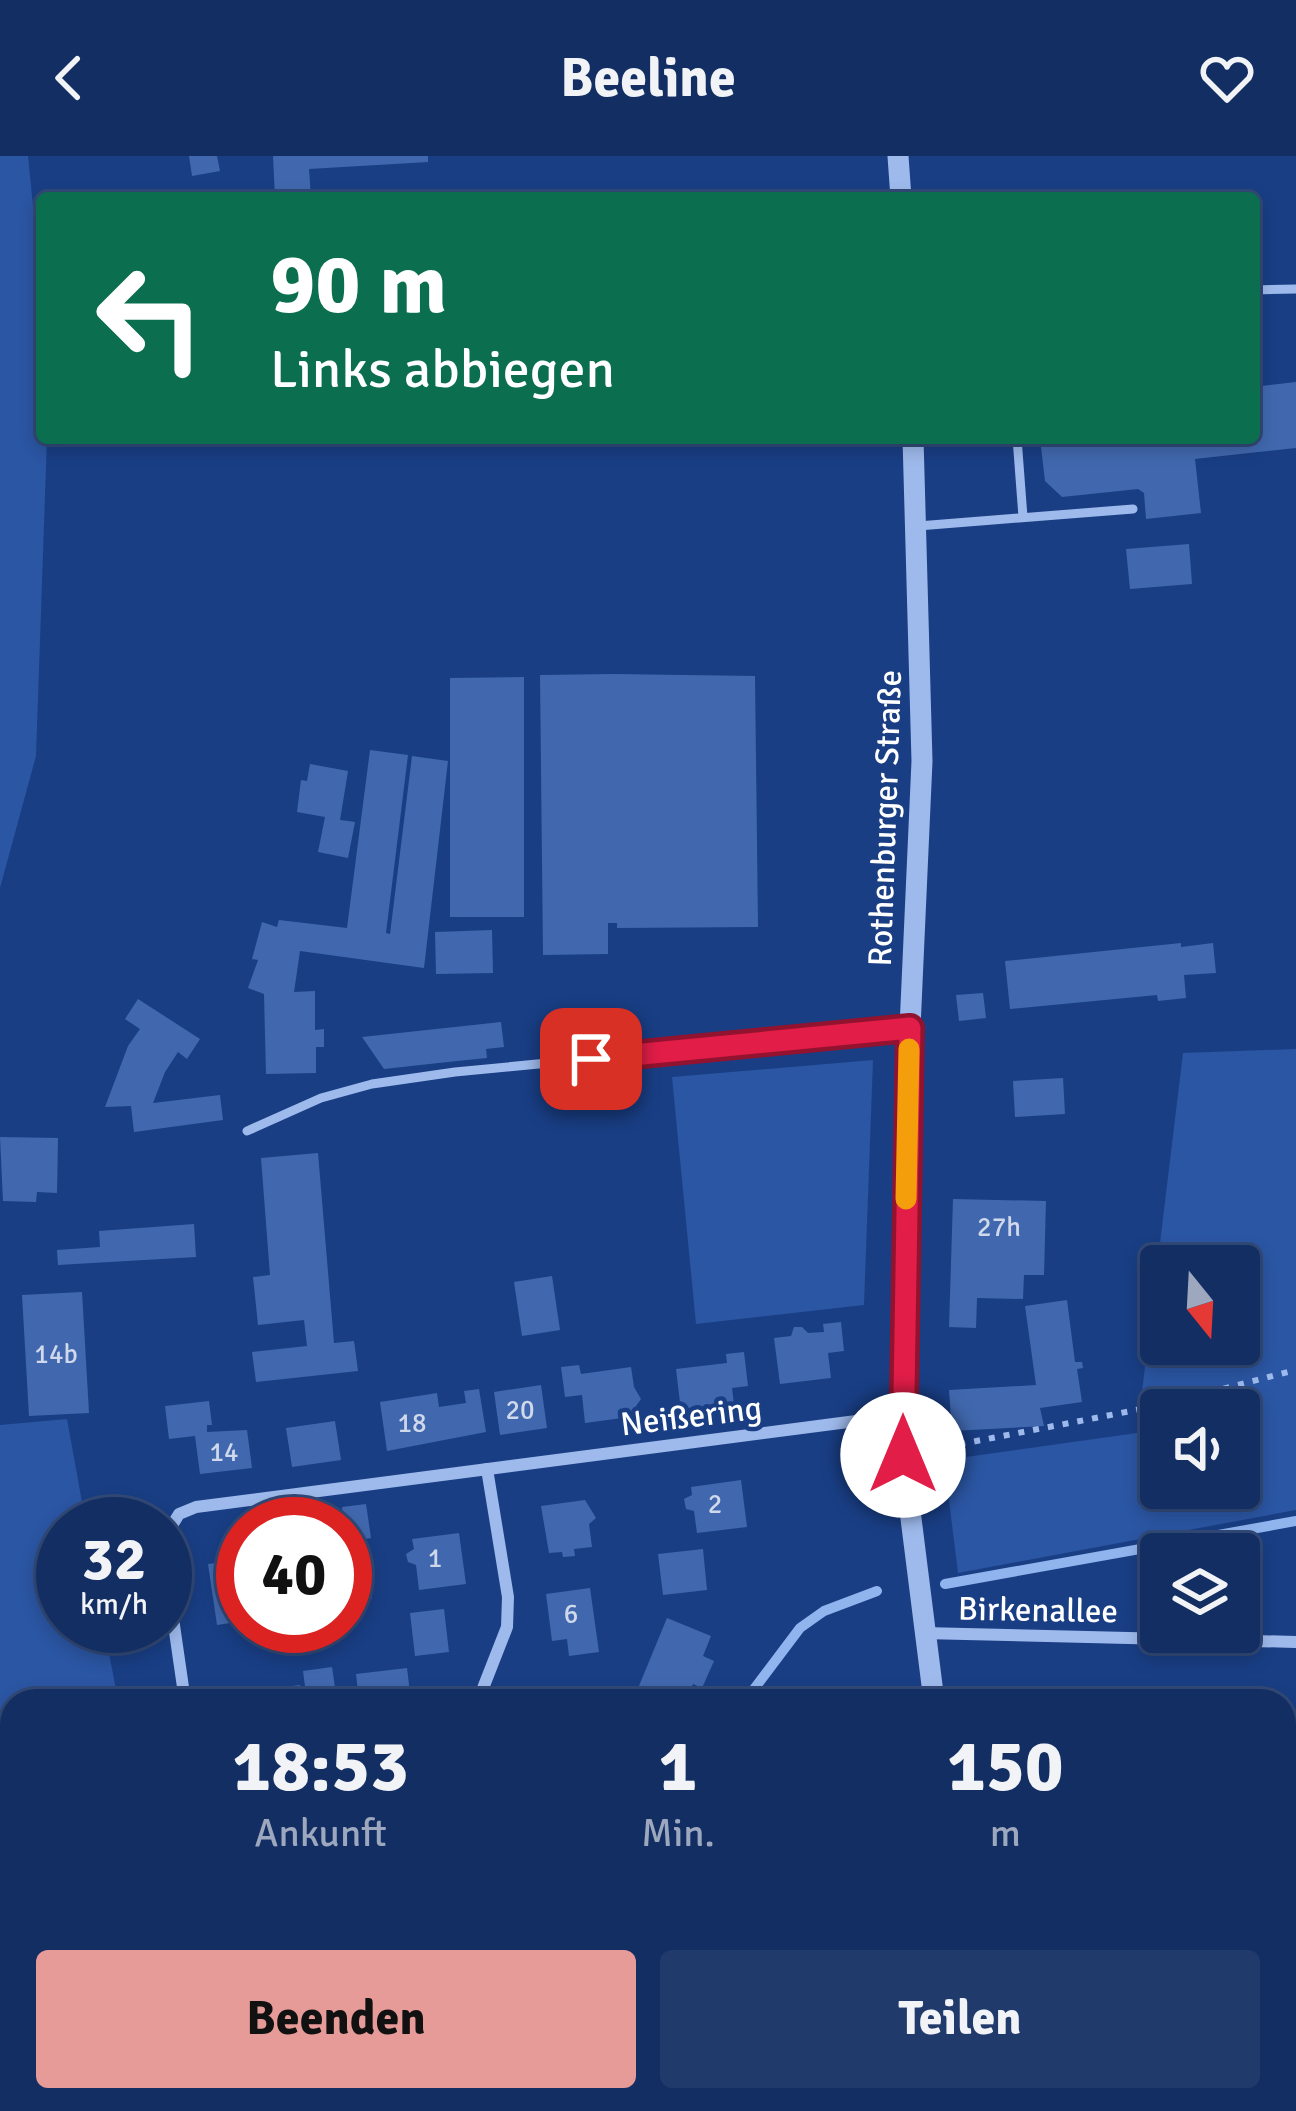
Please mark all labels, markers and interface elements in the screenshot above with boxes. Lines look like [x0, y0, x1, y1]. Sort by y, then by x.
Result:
icon: back [36, 45, 102, 111]
text: Beeline [560, 45, 736, 112]
icon: heart [1194, 45, 1260, 111]
text: 90 m [270, 233, 447, 337]
icon: left [72, 240, 228, 396]
text: Links abbiegen [270, 336, 615, 403]
street label: Rothenburger Straße [860, 669, 911, 967]
pin [540, 1008, 642, 1110]
icon: arrive [558, 1026, 624, 1092]
house number: 27h [977, 1211, 1021, 1244]
north arrow [1140, 1245, 1260, 1365]
map controls [1140, 1245, 1260, 1653]
house number: 14b [34, 1338, 78, 1371]
street label: Neißering [618, 1387, 764, 1445]
button: sound [1140, 1389, 1260, 1509]
position arrow [840, 1392, 966, 1518]
house number: 20 [505, 1394, 535, 1427]
house number: 18 [397, 1407, 427, 1440]
house number: 14 [209, 1436, 239, 1469]
house number: 2 [708, 1488, 722, 1521]
speed limit sign: 40 [216, 1497, 372, 1653]
text: 32 [82, 1523, 146, 1597]
button: layers [1140, 1533, 1260, 1653]
house number: 1 [428, 1542, 442, 1575]
text: km/h [80, 1586, 148, 1623]
street label: Birkenallee [958, 1589, 1118, 1632]
house number: 6 [564, 1598, 578, 1631]
text: 18:53 [232, 1722, 409, 1811]
text: 1 [659, 1722, 697, 1811]
text: 150 [947, 1722, 1064, 1811]
text: Ankunft [255, 1809, 387, 1857]
text: Min. [641, 1809, 715, 1857]
text: m [990, 1809, 1021, 1857]
button: Beenden [36, 1950, 636, 2088]
button: Teilen [660, 1950, 1260, 2088]

